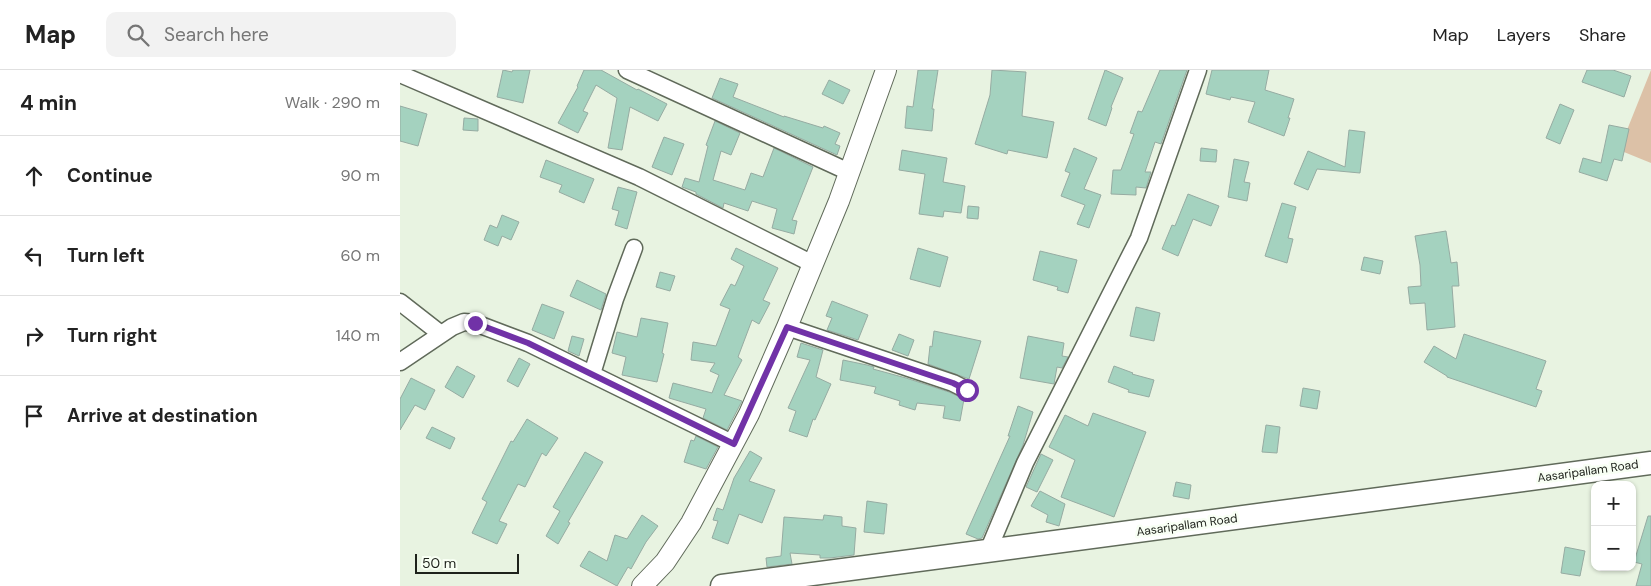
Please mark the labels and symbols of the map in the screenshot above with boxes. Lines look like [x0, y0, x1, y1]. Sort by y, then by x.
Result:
route end [464, 312, 487, 335]
route start [956, 379, 979, 402]
street label: Aasaripallam Road [1536, 456, 1640, 486]
street label: Aasaripallam Road [1135, 510, 1239, 540]
scale bar [415, 551, 519, 574]

